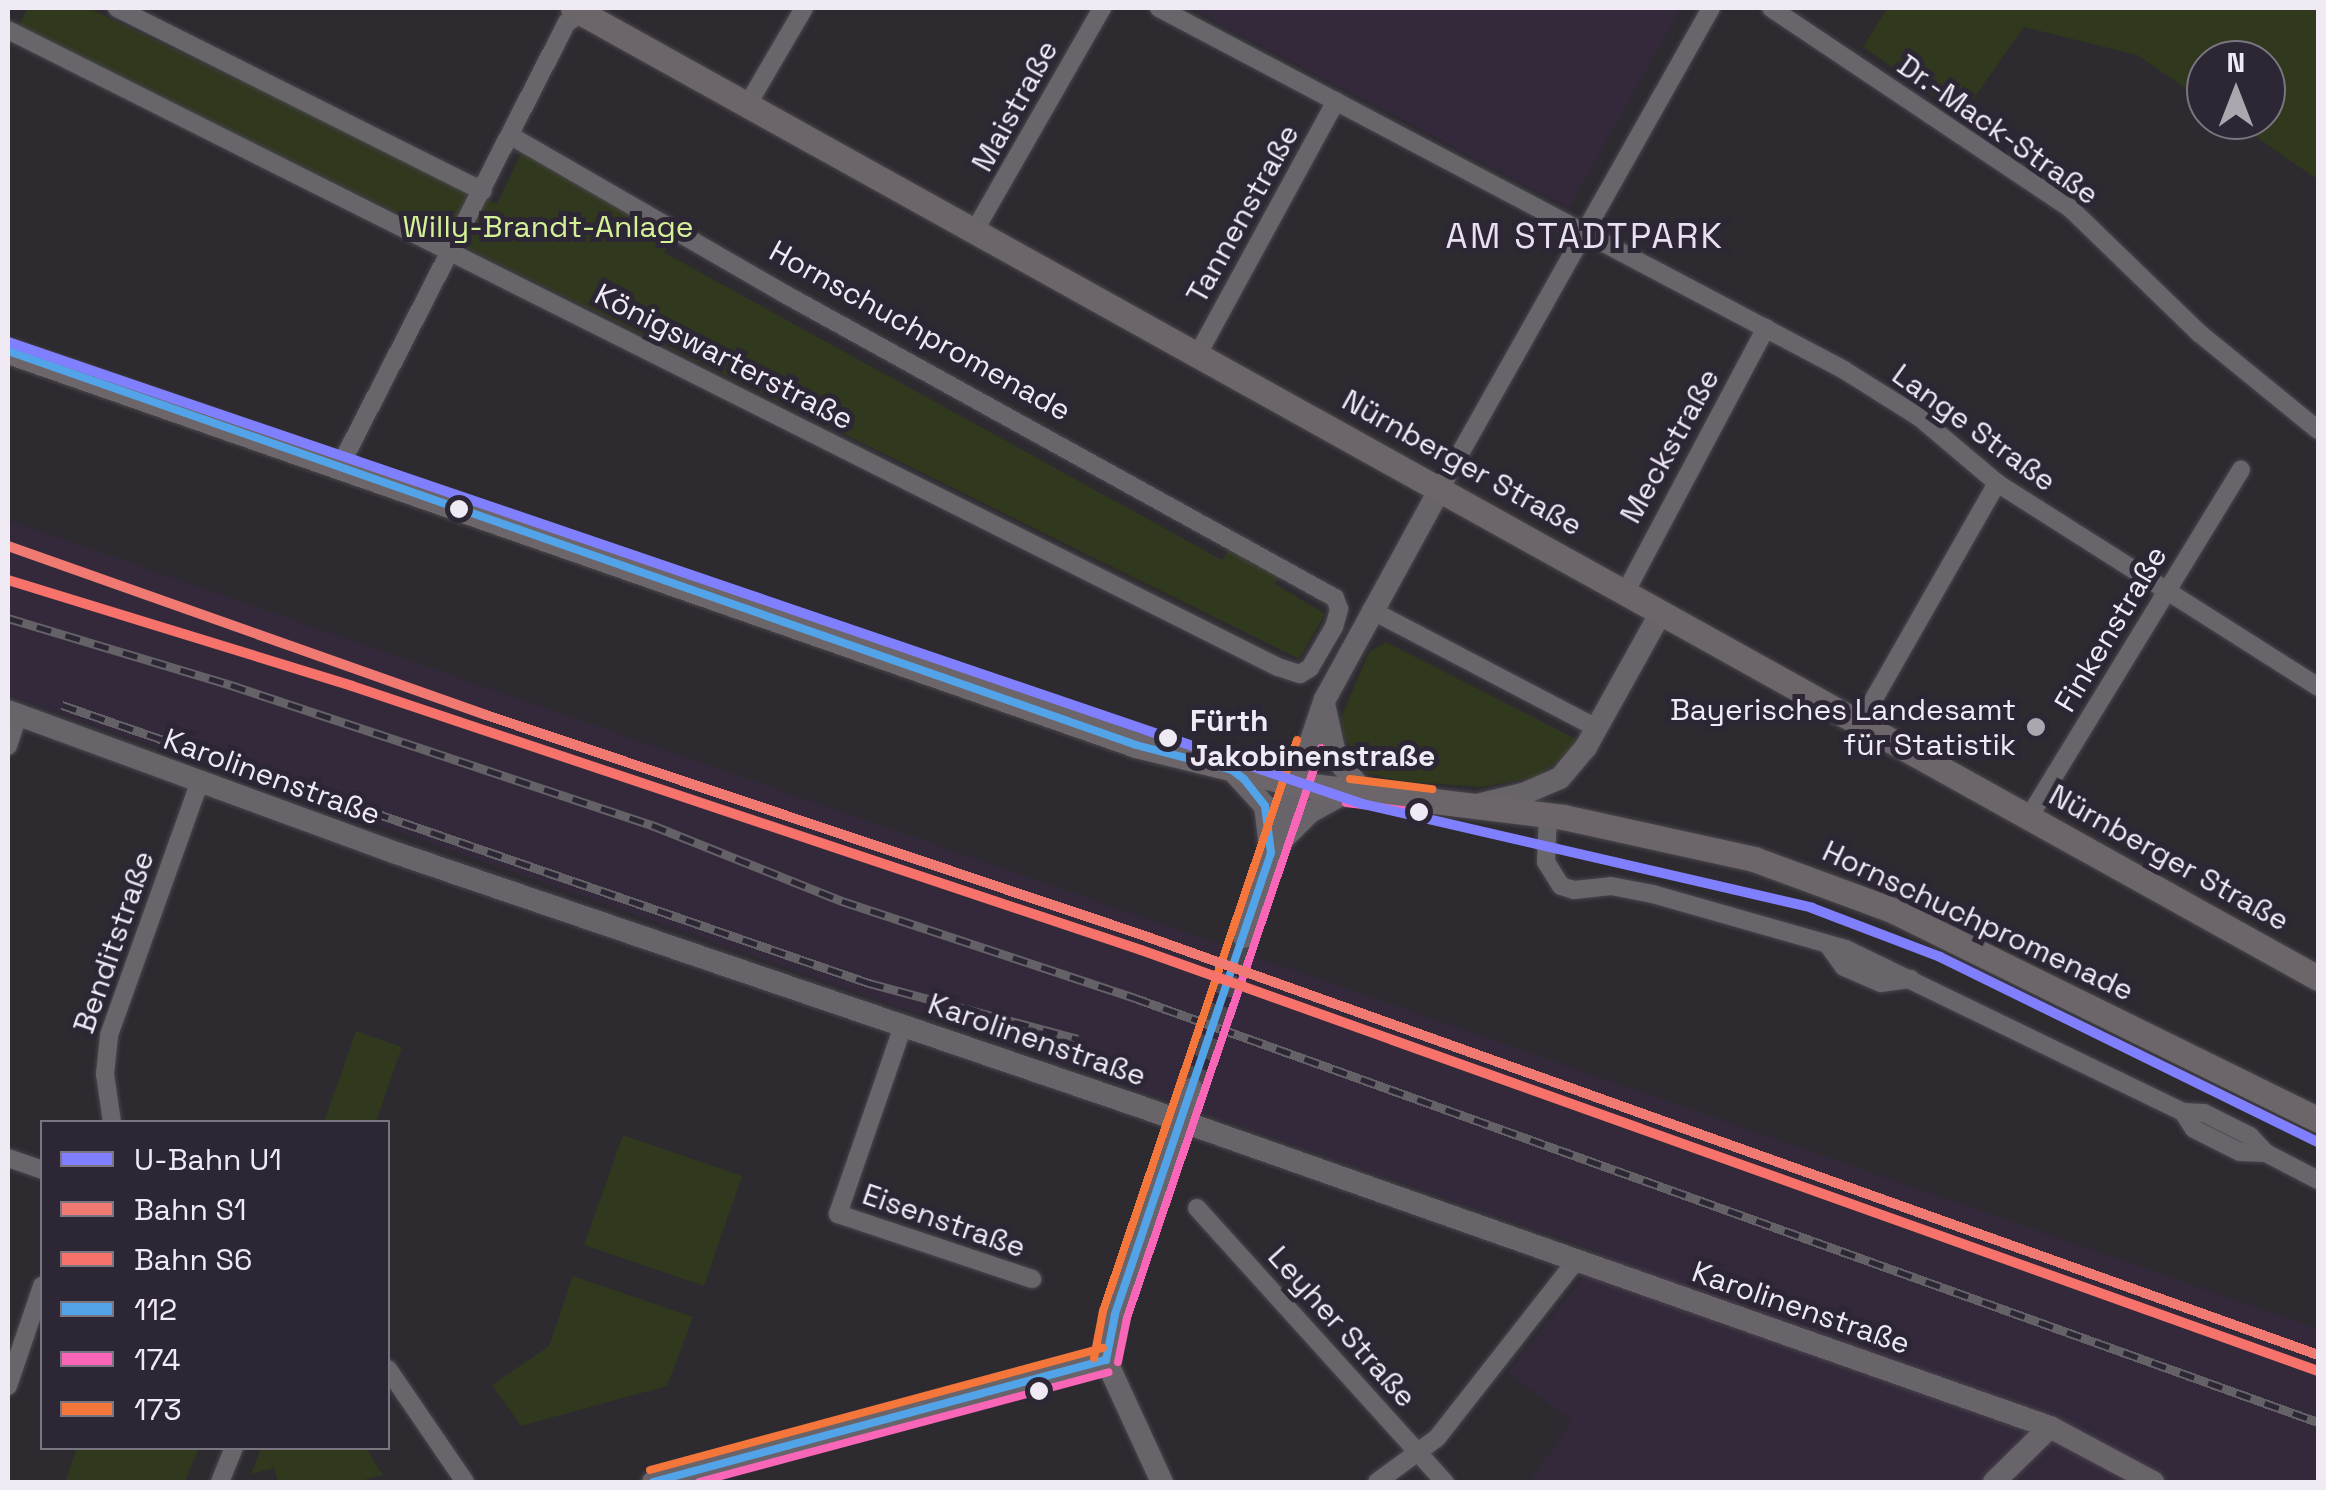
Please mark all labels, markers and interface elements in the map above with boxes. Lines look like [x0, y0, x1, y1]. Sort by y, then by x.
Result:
street label: Maistraße [964, 34, 1066, 178]
north arrow [2186, 40, 2286, 140]
text: N [2227, 44, 2245, 80]
street label: Dr.-Mack-Straße [1891, 47, 2105, 213]
street label: Tannenstraße [1179, 118, 1307, 310]
park label: Willy-Brandt-Anlage [403, 209, 693, 245]
district label: AM STADTPARK [1446, 215, 1724, 257]
street label: Hornschuchpromenade [763, 233, 1077, 429]
street label: Königswarterstraße [589, 276, 859, 438]
street label: Lange Straße [1885, 357, 2063, 499]
street label: Meckstraße [1613, 362, 1727, 530]
street label: Nürnberger Straße [1336, 382, 1588, 544]
unlabelled marker [449, 499, 469, 519]
street label: Finkenstraße [2047, 539, 2175, 719]
place label: Bayerisches Landesamt für Statistik [1670, 692, 2016, 762]
place label: Fürth Jakobinenstraße [1190, 703, 1435, 774]
marker: Bayerisches Landesamt für Statistik [2025, 716, 2047, 738]
street label: Karolinenstraße [159, 721, 385, 833]
marker: Fürth Jakobinenstraße [1155, 725, 1181, 751]
street label: Nürnberger Straße [2043, 777, 2295, 939]
unlabelled marker [1409, 802, 1429, 822]
street label: Hornschuchpromenade [1817, 833, 2139, 1009]
street label: Benditstraße [66, 846, 162, 1038]
street label: Karolinenstraße [923, 986, 1151, 1094]
legend [40, 1120, 390, 1450]
text: U-Bahn U1 [134, 1140, 282, 1179]
street label: Eisenstraße [858, 1176, 1030, 1266]
text: Bahn S1 [134, 1190, 246, 1229]
street label: Leyher Straße [1260, 1239, 1424, 1415]
text: Bahn S6 [134, 1240, 252, 1279]
street label: Karolinenstraße [1687, 1254, 1915, 1362]
text: 112 [134, 1290, 177, 1329]
text: 174 [134, 1340, 180, 1379]
unlabelled marker [1029, 1381, 1049, 1401]
text: 173 [134, 1390, 182, 1429]

